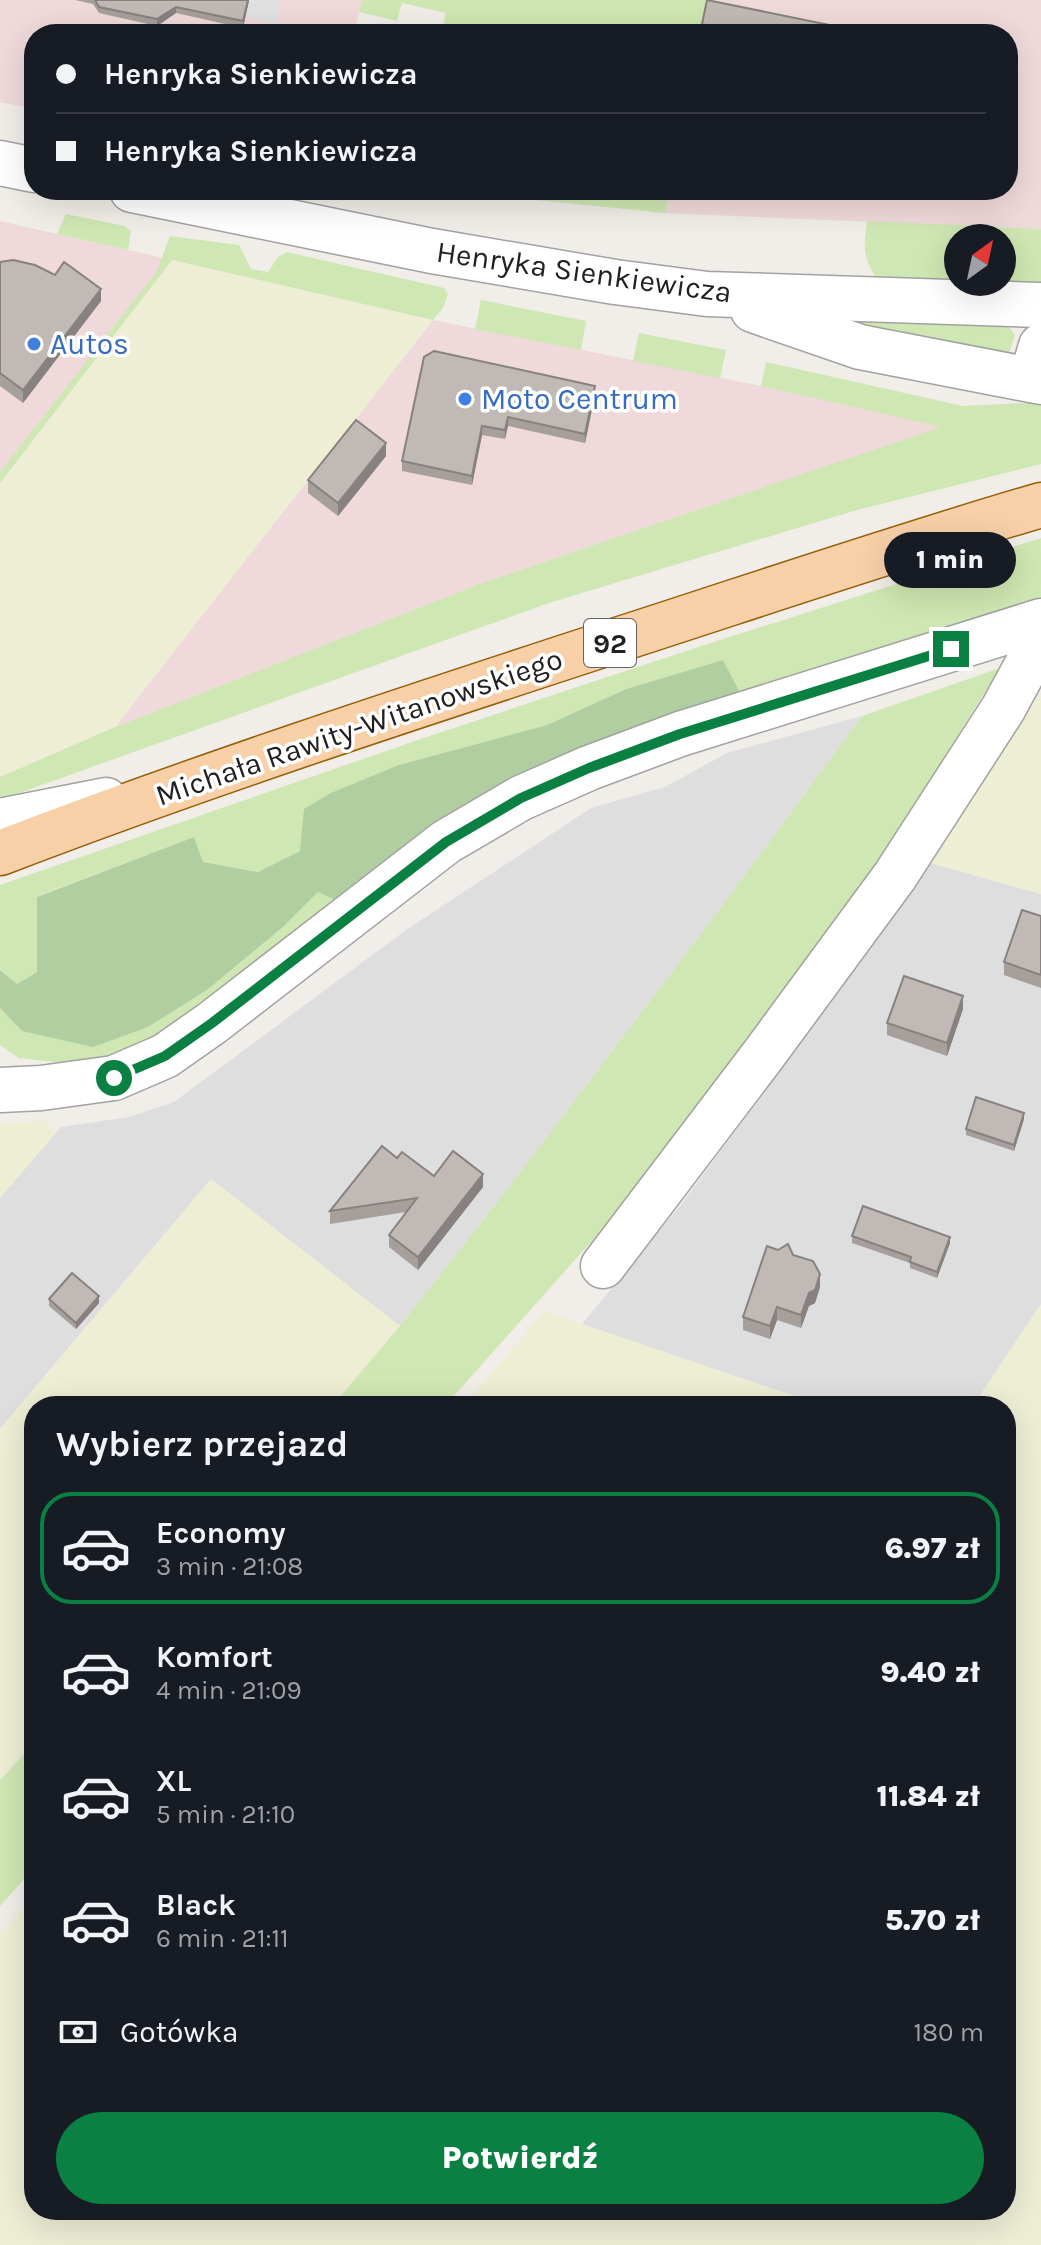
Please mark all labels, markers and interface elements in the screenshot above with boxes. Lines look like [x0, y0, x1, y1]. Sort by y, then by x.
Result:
text: Henryka Sienkiewicza [104, 56, 417, 92]
text: Henryka Sienkiewicza [104, 133, 417, 169]
north arrow [944, 224, 1016, 296]
map controls [944, 224, 1016, 296]
street label: Henryka Sienkiewicza [434, 233, 734, 311]
place label: Autos [50, 326, 129, 362]
marker: Autos [25, 335, 43, 353]
place label: Moto Centrum [481, 381, 678, 417]
marker: Moto Centrum [456, 390, 474, 408]
callout: 1 min [885, 533, 1017, 589]
text: 1 min [916, 544, 984, 575]
road number: 92 [584, 619, 636, 667]
route end [933, 631, 969, 667]
street label: Michała Rawity-Witanowskiego [151, 640, 567, 814]
route start [96, 1060, 132, 1096]
text: Wybierz przejazd [56, 1423, 348, 1465]
icon: car [60, 1512, 132, 1584]
text: Economy [156, 1515, 286, 1551]
text: 6.97 zł [885, 1530, 980, 1566]
text: 3 min · 21:08 [156, 1551, 303, 1582]
icon: car [60, 1636, 132, 1708]
text: Komfort [156, 1639, 273, 1675]
text: 9.40 zł [880, 1654, 980, 1690]
text: 4 min · 21:09 [156, 1675, 302, 1706]
icon: car [60, 1760, 132, 1832]
text: XL [156, 1763, 191, 1799]
text: 11.84 zł [876, 1778, 980, 1814]
text: 5 min · 21:10 [156, 1799, 295, 1830]
icon: car [60, 1884, 132, 1956]
text: Black [156, 1887, 236, 1923]
text: 5.70 zł [885, 1902, 980, 1938]
text: 6 min · 21:11 [156, 1923, 289, 1954]
icon: cash [56, 2010, 100, 2054]
text: Gotówka [120, 2014, 239, 2050]
text: 180 m [914, 2017, 984, 2048]
button: Potwierdź [56, 2112, 984, 2204]

